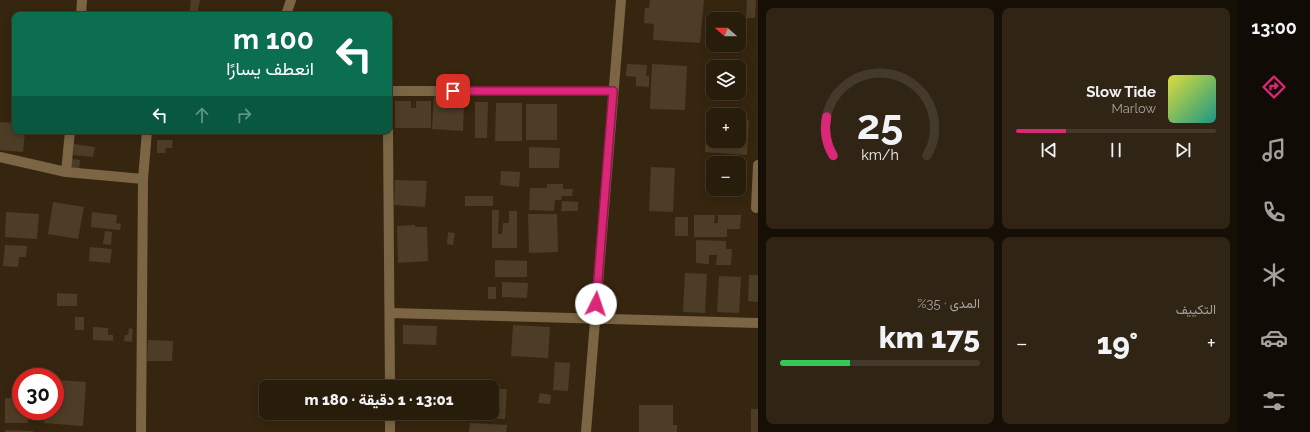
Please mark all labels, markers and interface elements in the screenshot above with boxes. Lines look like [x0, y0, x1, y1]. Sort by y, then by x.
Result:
north arrow [706, 12, 746, 52]
map controls [706, 12, 746, 196]
text: 13:00 [1251, 17, 1297, 38]
text: 100 m [233, 23, 314, 56]
icon: left [328, 28, 380, 80]
text: انعطف يسارًا [226, 58, 314, 79]
button: layers [706, 60, 746, 100]
icon: directions [1260, 73, 1288, 101]
pin [436, 74, 470, 108]
icon: arrive [442, 80, 464, 102]
text: Slow Tide [1086, 83, 1156, 101]
text: 25 [857, 100, 903, 149]
text: Marlow [1111, 101, 1156, 116]
icon: left [149, 104, 171, 126]
icon: ahead [191, 104, 213, 126]
icon: right [233, 104, 255, 126]
button: + [706, 108, 746, 148]
icon: music [1260, 136, 1288, 164]
icon: previous [1038, 139, 1060, 161]
icon: pause [1105, 139, 1127, 161]
icon: next [1172, 139, 1194, 161]
text: km/h [861, 147, 899, 163]
button: − [706, 156, 746, 196]
icon: phone [1260, 198, 1288, 226]
icon: climate [1260, 261, 1288, 289]
position arrow [575, 283, 617, 325]
text: المدى · 35% [917, 296, 980, 311]
text: التكييف [1176, 302, 1216, 317]
text: 175 km [879, 320, 980, 355]
icon: car [1260, 324, 1288, 352]
text: 19° [1097, 326, 1138, 361]
text: − [1016, 330, 1028, 356]
text: + [1207, 330, 1216, 356]
speed limit sign: 30 [12, 368, 64, 420]
icon: filters [1260, 387, 1288, 415]
text: 13:01 · 1 دقيقة · 180 m [305, 391, 453, 409]

